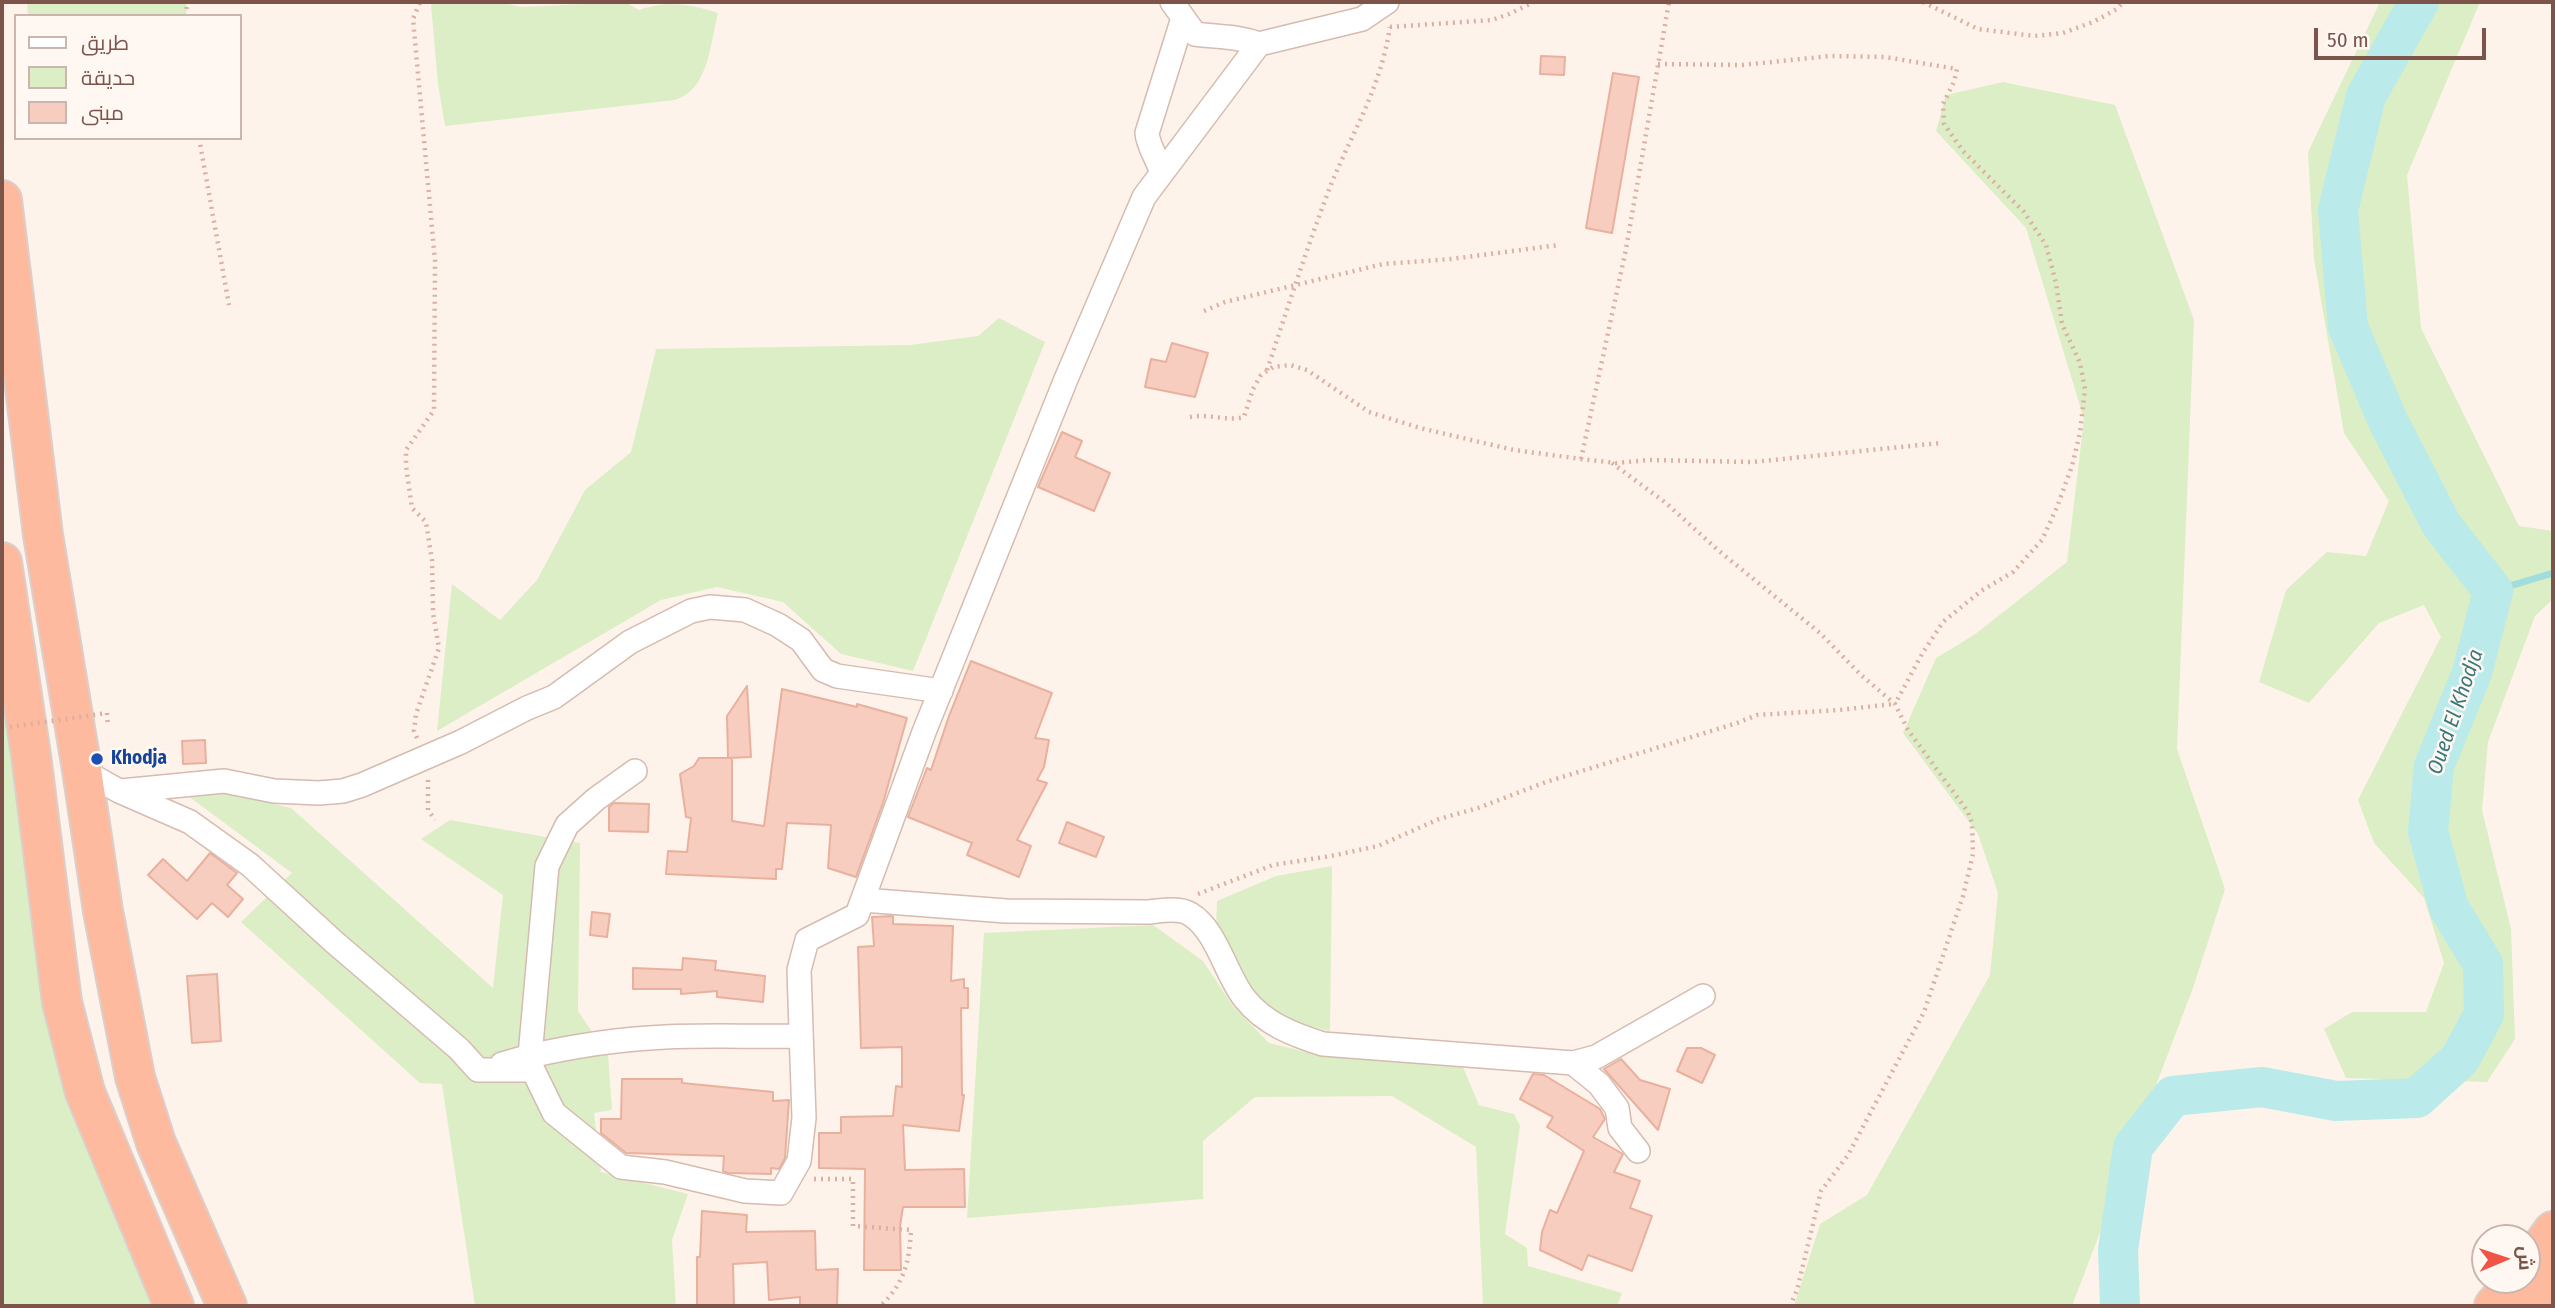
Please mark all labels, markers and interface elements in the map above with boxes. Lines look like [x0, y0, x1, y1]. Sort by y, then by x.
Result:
legend [14, 14, 242, 140]
scale bar [2317, 14, 2488, 58]
text: 50 m [2327, 27, 2369, 53]
text: طريق [81, 30, 129, 56]
text: حديقة [81, 65, 135, 91]
text: مبنى [81, 100, 124, 126]
water label: Oued El Khodja [2423, 646, 2489, 778]
place label: Khodja [111, 748, 167, 770]
marker: Khodja [89, 751, 105, 767]
north arrow [2471, 1224, 2541, 1294]
text: ش [2514, 1246, 2537, 1271]

